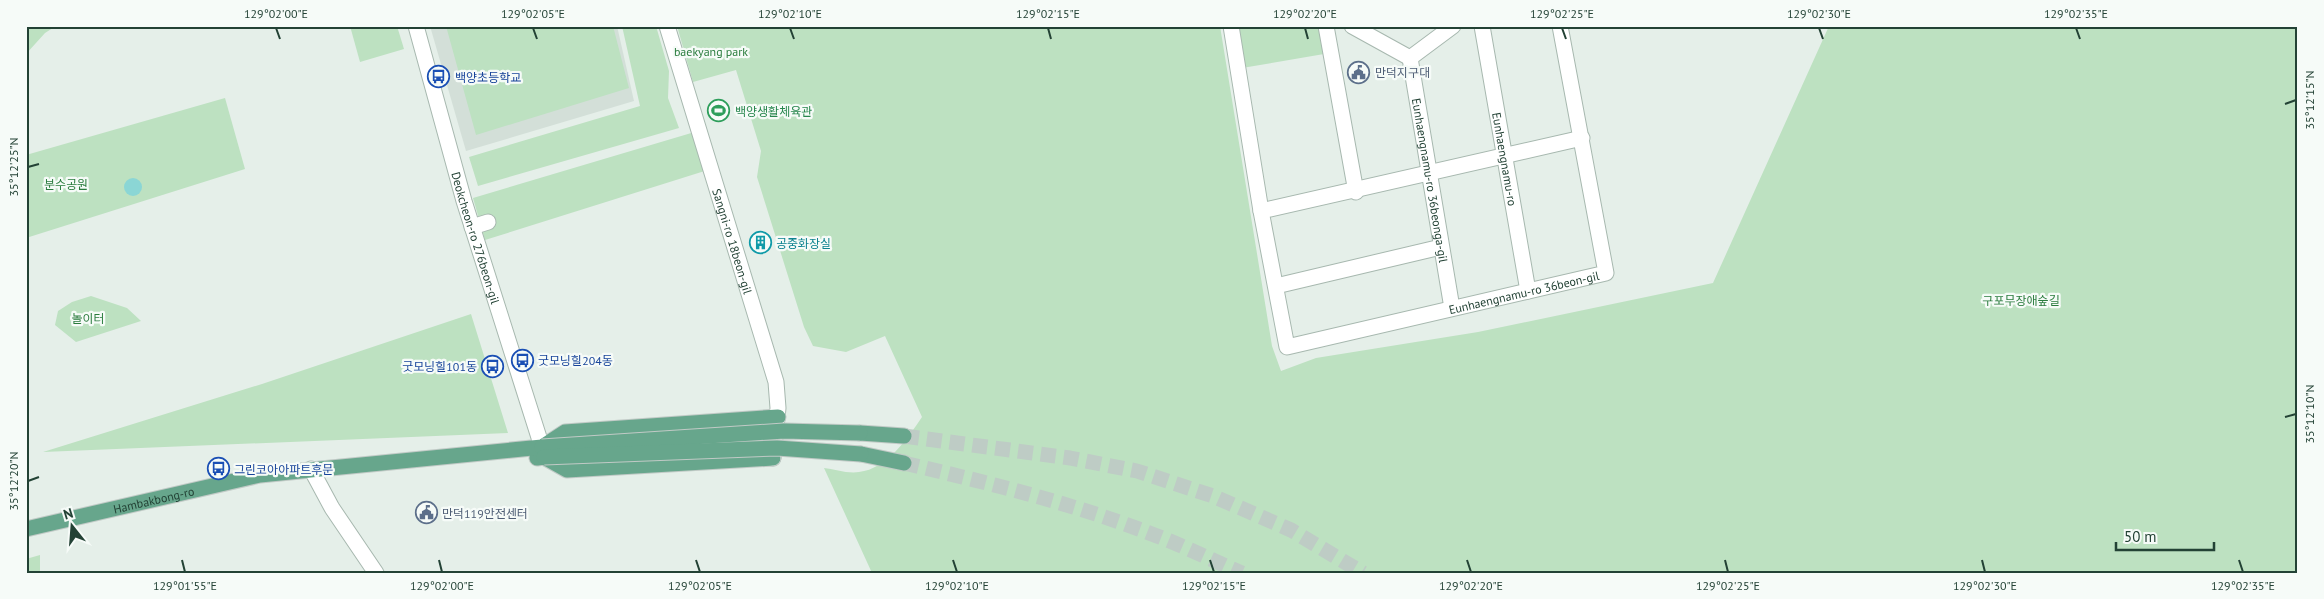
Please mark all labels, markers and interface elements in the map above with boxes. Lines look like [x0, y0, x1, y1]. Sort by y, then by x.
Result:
text: 129°02'00"E [244, 6, 308, 21]
text: 129°02'05"E [501, 6, 565, 21]
text: 129°02'10"E [758, 6, 822, 21]
text: 129°02'15"E [1016, 6, 1080, 21]
text: 129°02'20"E [1273, 6, 1337, 21]
text: 129°02'25"E [1530, 6, 1594, 21]
text: 129°02'30"E [1787, 6, 1851, 21]
text: 129°02'35"E [2044, 6, 2108, 21]
park label: baekyang park [674, 44, 748, 59]
public building icon: 만덕지구대 [1347, 60, 1371, 84]
bus stop icon: 백양초등학교 [427, 65, 451, 89]
place label: 만덕지구대 [1375, 65, 1430, 80]
place label: 백양초등학교 [455, 70, 521, 85]
text: 35°12'15"N [2302, 70, 2317, 130]
street label: Eunhaengnamu-ro 36beonga-gil [1409, 97, 1452, 264]
sports icon: 백양생활체육관 [707, 99, 731, 123]
place label: 백양생활체육관 [735, 104, 812, 119]
street label: Eunhaengnamu-ro [1490, 111, 1521, 207]
text: 35°12'25"N [6, 137, 21, 197]
street label: Deokcheon-ro 276beon-gil [449, 170, 504, 306]
park label: 분수공원 [44, 177, 88, 192]
street label: Sangni-ro 18beon-gil [710, 187, 756, 296]
building icon: 공중화장실 [748, 231, 772, 255]
place label: 공중화장실 [776, 236, 831, 251]
street label: Eunhaengnamu-ro 36beon-gil [1447, 267, 1601, 317]
park label: 구포무장애숲길 [1982, 293, 2060, 308]
park label: 놀이터 [71, 311, 105, 326]
bus stop icon: 굿모닝힐204동 [510, 348, 534, 372]
place label: 굿모닝힐204동 [538, 353, 613, 368]
bus stop icon: 굿모닝힐101동 [481, 354, 505, 378]
place label: 굿모닝힐101동 [402, 359, 477, 374]
text: 35°12'10"N [2302, 384, 2317, 444]
text: 35°12'20"N [6, 451, 21, 511]
bus stop icon: 그린코아아파트후문 [206, 457, 230, 481]
place label: 그린코아아파트후문 [234, 462, 333, 477]
street label: Hambakbong-ro [112, 483, 196, 516]
public building icon: 만덕119안전센터 [414, 501, 438, 525]
north arrow [48, 502, 98, 552]
text: N [61, 504, 75, 524]
place label: 만덕119안전센터 [442, 506, 528, 521]
scale bar [2116, 519, 2214, 551]
text: 50 m [2124, 527, 2157, 546]
text: 129°01'55"E [153, 578, 217, 593]
text: 129°02'00"E [410, 578, 474, 593]
text: 129°02'05"E [668, 578, 732, 593]
text: 129°02'10"E [925, 578, 989, 593]
text: 129°02'15"E [1182, 578, 1246, 593]
text: 129°02'20"E [1439, 578, 1503, 593]
text: 129°02'25"E [1696, 578, 1760, 593]
text: 129°02'30"E [1953, 578, 2017, 593]
text: 129°02'35"E [2211, 578, 2275, 593]

